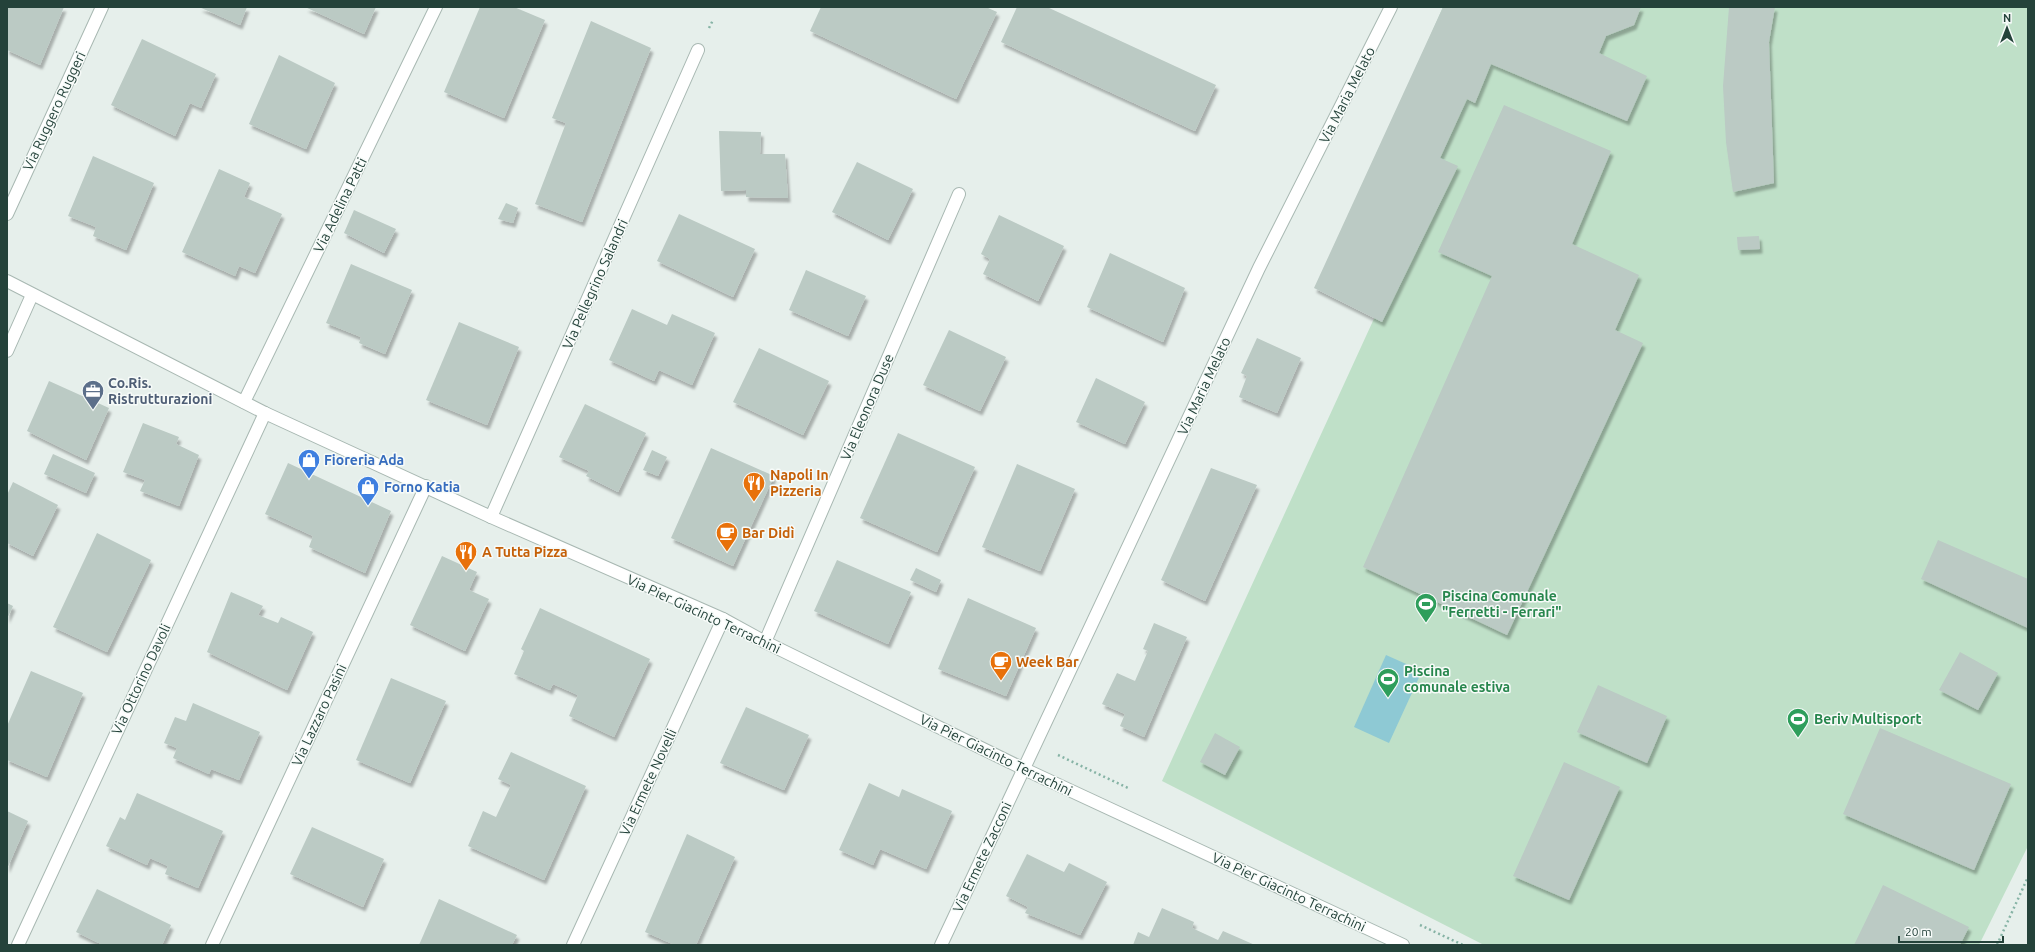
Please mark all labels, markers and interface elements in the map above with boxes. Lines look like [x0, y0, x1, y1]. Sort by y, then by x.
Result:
north arrow [1987, 8, 2027, 48]
text: N [2003, 12, 2011, 24]
street label: Via Maria Melato [1316, 44, 1378, 146]
street label: Via Ruggero Ruggeri [19, 49, 89, 173]
street label: Via Adelina Patti [310, 155, 370, 255]
street label: Via Pellegrino Salandri [559, 217, 631, 351]
street label: Via Maria Melato [1174, 335, 1234, 437]
street label: Via Eleonora Duse [837, 351, 897, 463]
place label: Co.Ris. Ristrutturazioni [108, 375, 213, 407]
office icon: Co.Ris. Ristrutturazioni [80, 378, 106, 411]
shop icon: Fioreria Ada [296, 447, 322, 480]
place label: Fioreria Ada [324, 452, 404, 468]
place label: Napoli In Pizzeria [770, 467, 829, 499]
restaurant icon: Napoli In Pizzeria [741, 470, 767, 503]
shop icon: Forno Katia [355, 474, 381, 507]
place label: Forno Katia [384, 479, 460, 495]
cafe icon: Bar Didì [714, 520, 740, 553]
place label: Bar Didì [742, 525, 794, 541]
restaurant icon: A Tutta Pizza [453, 539, 479, 572]
place label: A Tutta Pizza [482, 544, 568, 560]
street label: Via Pier Giacinto Terrachini [625, 571, 783, 657]
place label: Piscina Comunale "Ferretti - Ferrari" [1442, 588, 1562, 620]
sports icon: Piscina Comunale "Ferretti - Ferrari" [1413, 591, 1439, 624]
street label: Via Ottorino Davoli [108, 621, 174, 737]
cafe icon: Week Bar [988, 649, 1014, 682]
place label: Week Bar [1016, 654, 1079, 670]
street label: Via Lazzaro Pasini [288, 662, 350, 768]
place label: Piscina comunale estiva [1404, 663, 1510, 695]
sports icon: Piscina comunale estiva [1375, 666, 1401, 699]
sports icon: Beriv Multisport [1785, 706, 1811, 739]
street label: Via Pier Giacinto Terrachini [917, 711, 1075, 799]
place label: Beriv Multisport [1814, 711, 1922, 727]
street label: Via Ermete Novelli [616, 726, 680, 838]
street label: Via Ermete Zacconi [949, 799, 1015, 915]
street label: Via Pier Giacinto Terrachini [1210, 849, 1368, 935]
scale bar [1899, 918, 2003, 944]
text: 20 m [1905, 925, 1932, 938]

